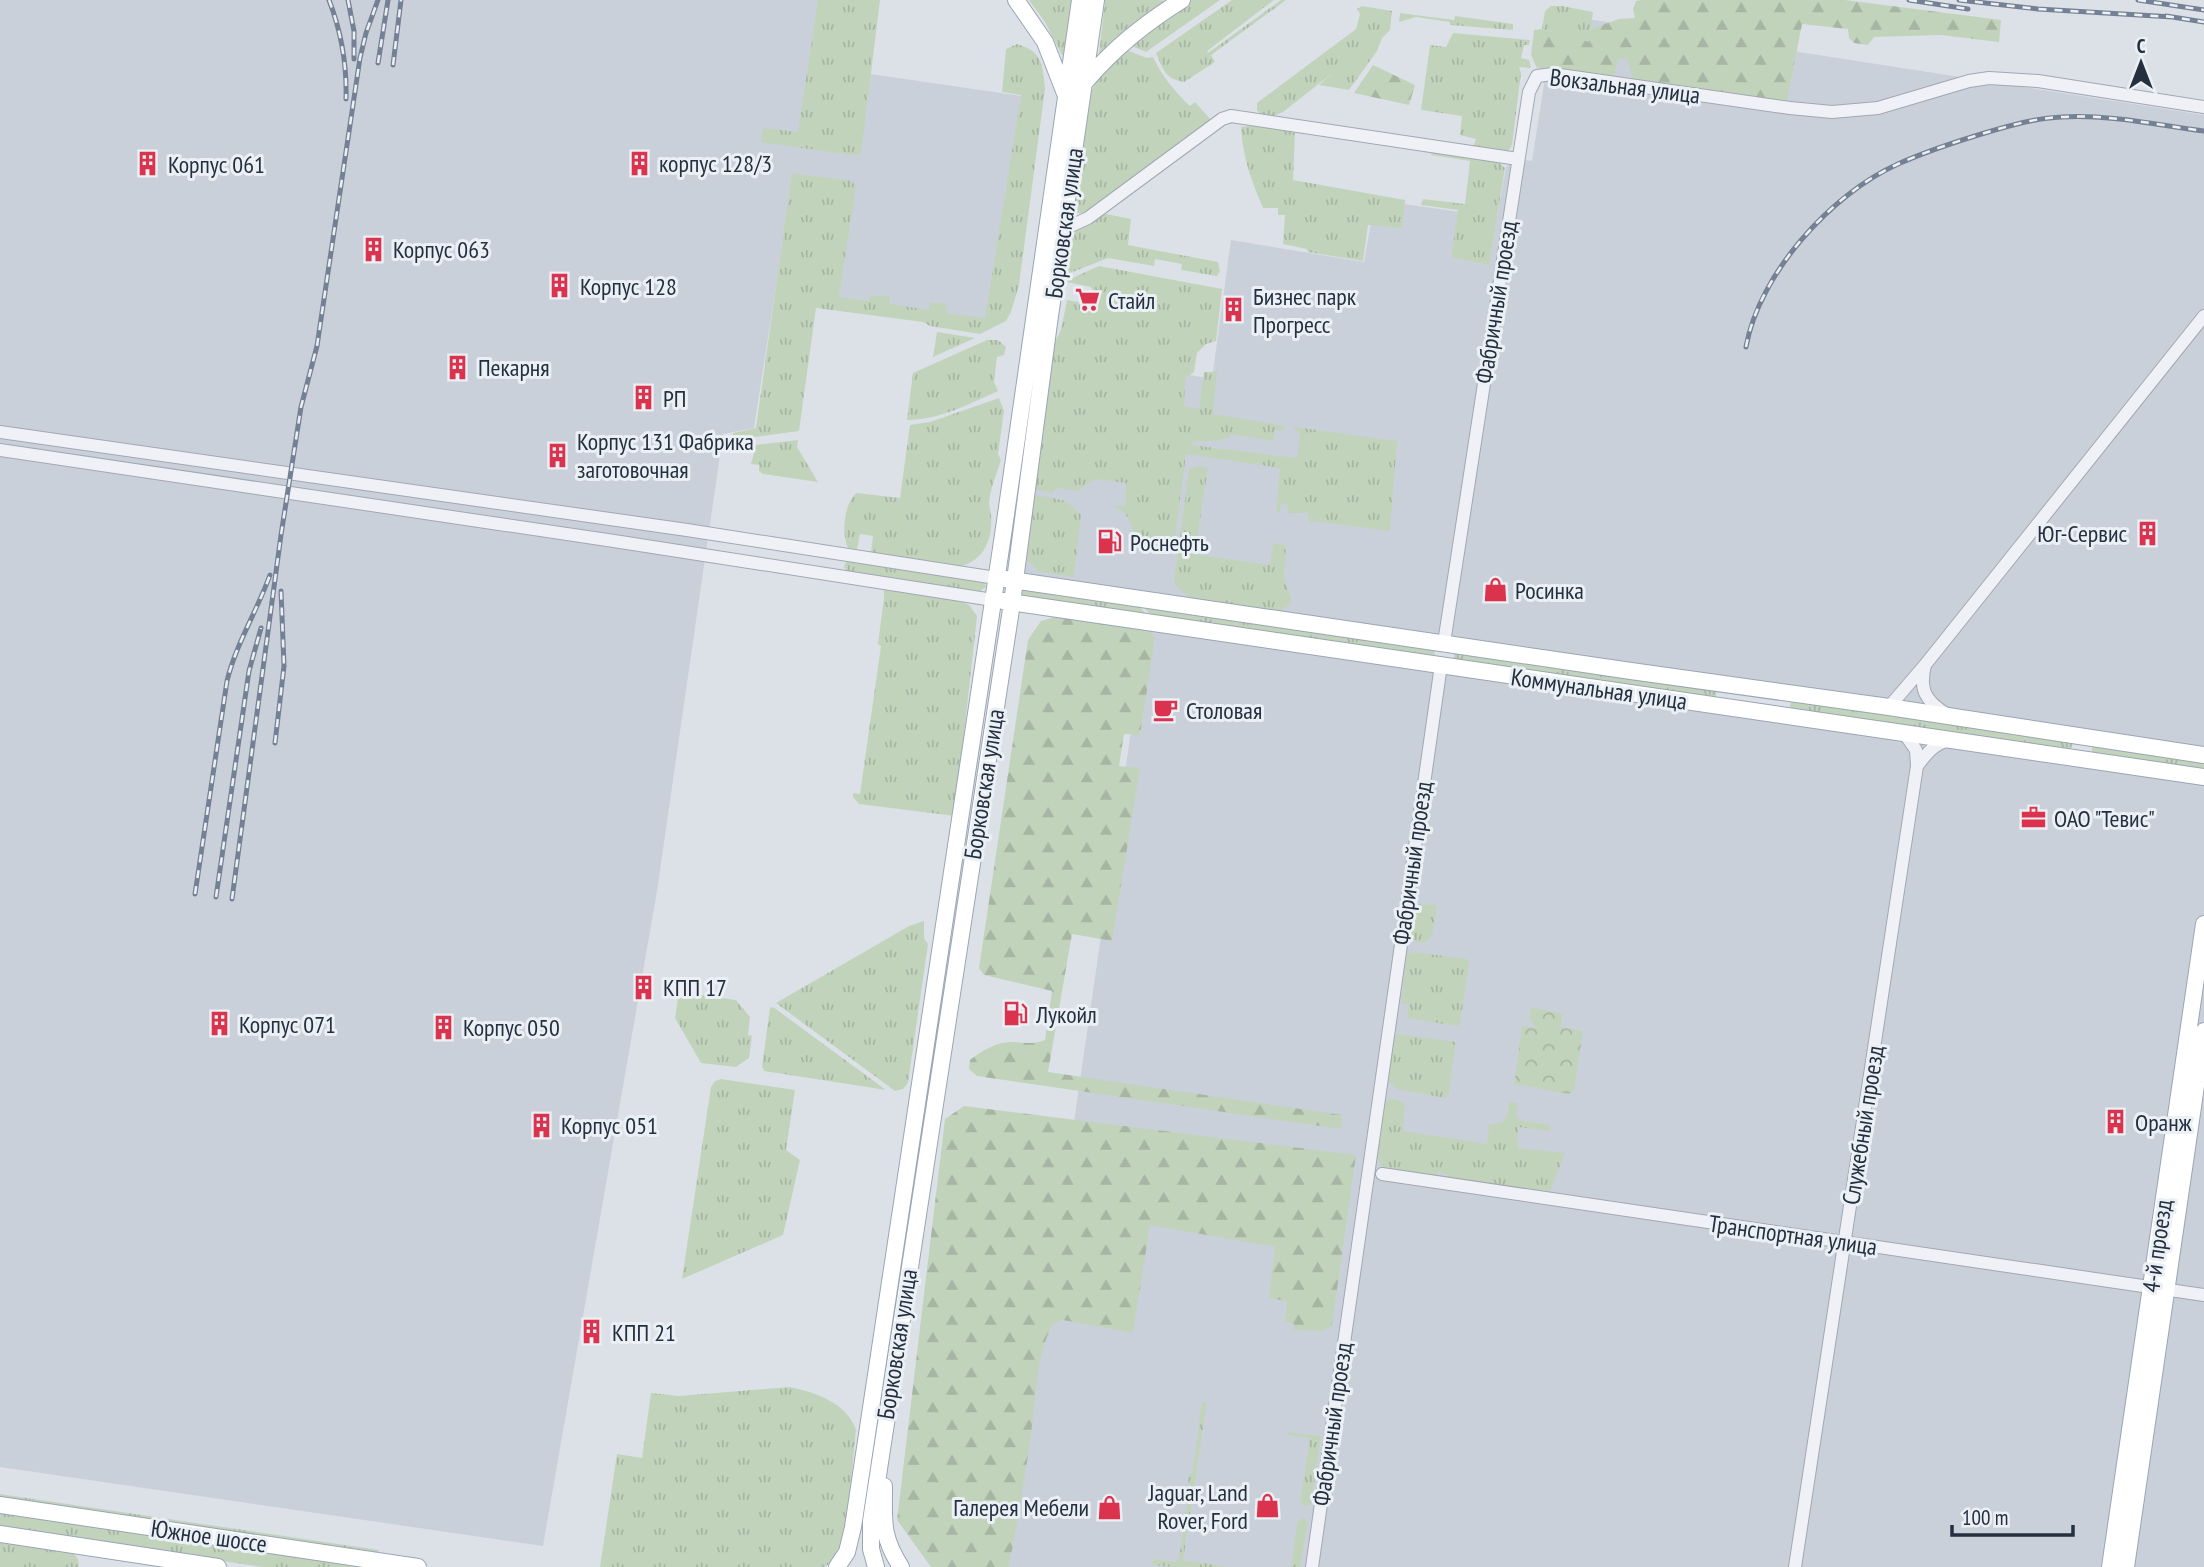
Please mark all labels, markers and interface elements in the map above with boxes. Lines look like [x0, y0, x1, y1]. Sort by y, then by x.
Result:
north arrow [2106, 28, 2176, 98]
text: С [2137, 34, 2146, 58]
street label: Вокзальная улица [1548, 61, 1702, 111]
street label: Борковская улица [1038, 146, 1090, 300]
place label: корпус 128/3 [659, 148, 772, 179]
place label: Корпус 061 [168, 149, 265, 180]
building icon: корпус 128/3 [625, 149, 653, 177]
building icon: Корпус 061 [134, 150, 162, 178]
street label: Фабричный проезд [1468, 218, 1524, 386]
place label: Корпус 063 [393, 234, 490, 265]
building icon: Корпус 063 [359, 235, 387, 263]
place label: Корпус 128 [580, 271, 677, 302]
building icon: Корпус 128 [546, 272, 574, 300]
place label: Бизнес парк Прогресс [1253, 281, 1357, 340]
place label: Стайл [1108, 285, 1155, 316]
supermarket icon: Стайл [1074, 286, 1102, 314]
building icon: Бизнес парк Прогресс [1219, 296, 1247, 324]
place label: Пекарня [478, 352, 550, 383]
building icon: Пекарня [444, 353, 472, 381]
place label: РП [663, 383, 686, 414]
building icon: РП [629, 384, 657, 412]
place label: Корпус 131 Фабрика заготовочная [577, 426, 754, 485]
building icon: Корпус 131 Фабрика заготовочная [543, 441, 571, 469]
place label: Юг-Сервис [2037, 518, 2127, 549]
building icon: Юг-Сервис [2133, 519, 2161, 547]
place label: Роснефть [1130, 527, 1209, 558]
fuel station icon: Роснефть [1096, 528, 1124, 556]
place label: Росинка [1515, 575, 1584, 606]
shop icon: Росинка [1481, 576, 1509, 604]
street label: Коммунальная улица [1509, 661, 1689, 717]
place label: Столовая [1186, 695, 1262, 726]
cafe icon: Столовая [1152, 696, 1180, 724]
street label: Борковская улица [957, 707, 1011, 861]
street label: Фабричный проезд [1385, 779, 1439, 947]
place label: ОАО "Тевис" [2054, 803, 2155, 834]
office icon: ОАО "Тевис" [2020, 804, 2048, 832]
place label: КПП 17 [663, 972, 727, 1003]
building icon: КПП 17 [629, 973, 657, 1001]
place label: Лукойл [1035, 999, 1097, 1030]
fuel station icon: Лукойл [1002, 1000, 1030, 1028]
place label: Корпус 071 [239, 1009, 336, 1040]
building icon: Корпус 071 [205, 1010, 233, 1038]
place label: Корпус 050 [463, 1012, 560, 1043]
building icon: Корпус 050 [429, 1013, 457, 1041]
street label: Служебный проезд [1835, 1043, 1891, 1207]
place label: Оранж [2135, 1107, 2192, 1138]
building icon: Оранж [2101, 1108, 2129, 1136]
place label: Корпус 051 [561, 1110, 658, 1141]
building icon: Корпус 051 [527, 1111, 555, 1139]
street label: 4-й проезд [2135, 1197, 2179, 1294]
street label: Транспортная улица [1707, 1208, 1879, 1262]
street label: Борковская улица [870, 1267, 924, 1421]
place label: КПП 21 [612, 1317, 676, 1348]
building icon: КПП 21 [578, 1318, 606, 1346]
street label: Фабричный проезд [1305, 1340, 1359, 1508]
place label: Jaguar, Land Rover, Ford [1148, 1477, 1248, 1536]
place label: Галерея Мебели [953, 1492, 1089, 1523]
shop icon: Jaguar, Land Rover, Ford [1254, 1492, 1282, 1520]
shop icon: Галерея Мебели [1095, 1493, 1123, 1521]
scale bar [1952, 1494, 2073, 1538]
text: 100 m [1962, 1504, 2008, 1531]
street label: Южное шоссе [149, 1513, 269, 1559]

